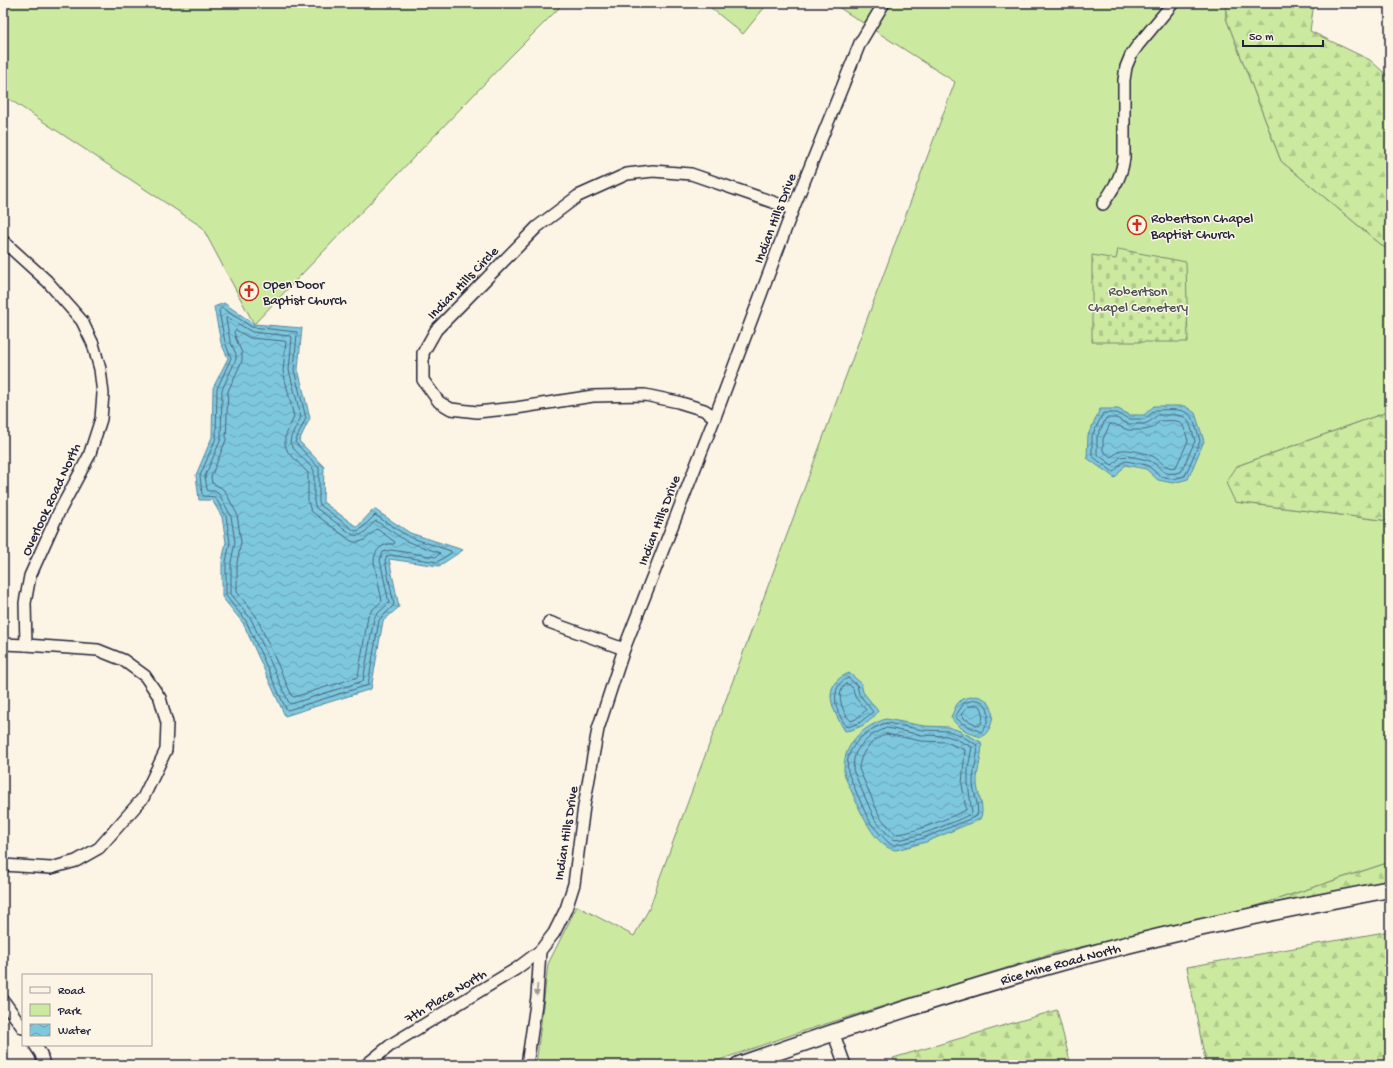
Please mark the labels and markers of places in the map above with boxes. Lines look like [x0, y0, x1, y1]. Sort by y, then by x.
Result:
place label: Robertson Chapel Baptist Church [1150, 211, 1253, 244]
church icon: Robertson Chapel Baptist Church [1126, 214, 1148, 236]
place label: Open Door Baptist Church [262, 277, 347, 310]
church icon: Open Door Baptist Church [238, 280, 260, 302]

